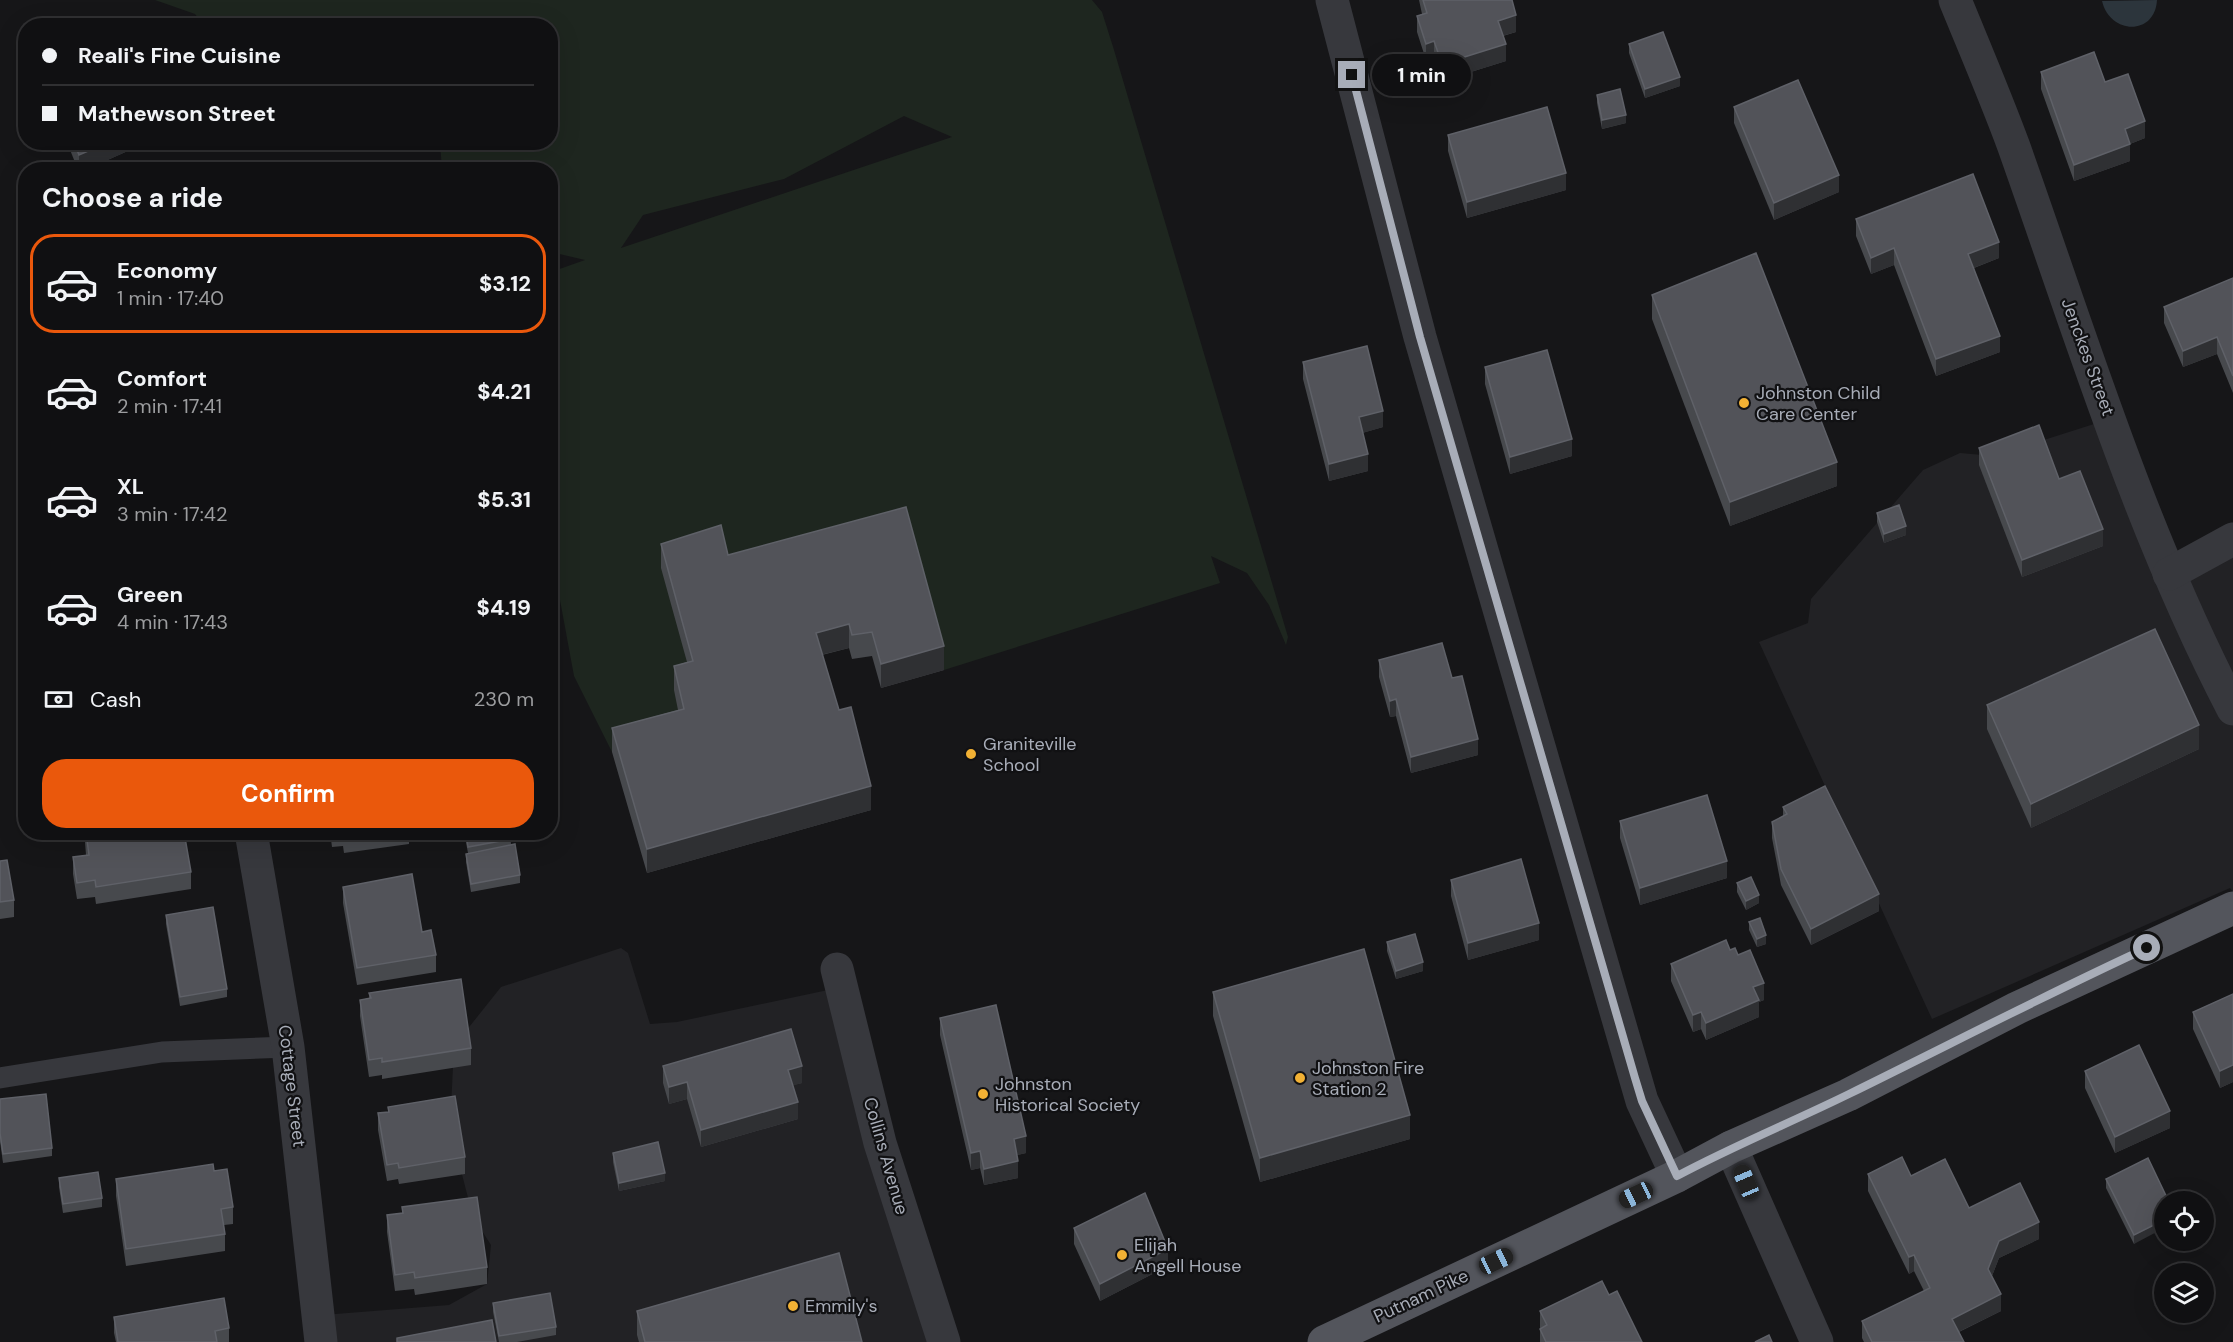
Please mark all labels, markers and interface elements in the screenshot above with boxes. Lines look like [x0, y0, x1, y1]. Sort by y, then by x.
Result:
text: Reali's Fine Cuisine [78, 41, 281, 70]
callout: 1 min [1373, 54, 1472, 96]
route end [1338, 61, 1365, 88]
text: 1 min [1397, 62, 1446, 88]
text: Mathewson Street [78, 99, 276, 128]
text: Choose a ride [42, 180, 223, 215]
text: Economy [117, 256, 217, 285]
icon: car [45, 257, 99, 311]
text: $3.12 [479, 269, 531, 298]
text: 1 min · 17:40 [117, 285, 224, 311]
street label: Jenckes Street [2056, 295, 2120, 419]
text: Comfort [117, 364, 207, 393]
icon: car [45, 365, 99, 419]
text: $4.21 [477, 377, 531, 406]
place label: Johnston Child Care Center [1756, 381, 1881, 426]
text: 2 min · 17:41 [117, 393, 222, 419]
marker: Johnston Child Care Center [1737, 396, 1751, 410]
text: XL [117, 472, 144, 501]
icon: car [45, 473, 99, 527]
text: $5.31 [477, 485, 531, 514]
text: 3 min · 17:42 [117, 501, 227, 527]
text: Green [117, 580, 183, 609]
icon: car [45, 581, 99, 635]
text: $4.19 [477, 593, 531, 622]
text: 4 min · 17:43 [117, 609, 228, 635]
icon: cash [42, 683, 75, 716]
text: Cash [90, 685, 141, 714]
text: 230 m [474, 686, 534, 712]
place label: Graniteville School [983, 732, 1076, 777]
marker: Graniteville School [964, 747, 978, 761]
button: Confirm [42, 759, 534, 828]
route start [2133, 934, 2160, 961]
street label: Cottage Street [273, 1024, 311, 1148]
place label: Johnston Fire Station 2 [1312, 1056, 1424, 1101]
marker: Johnston Fire Station 2 [1293, 1071, 1307, 1085]
place label: Johnston Historical Society [995, 1072, 1140, 1117]
marker: Johnston Historical Society [976, 1087, 990, 1101]
street label: Collins Avenue [858, 1094, 914, 1218]
car [1731, 1162, 1761, 1202]
car [1616, 1179, 1656, 1211]
map controls [2154, 1191, 2214, 1323]
button: locate [2154, 1191, 2214, 1251]
place label: Elijah Angell House [1134, 1233, 1242, 1278]
car [1476, 1245, 1516, 1277]
marker: Elijah Angell House [1115, 1248, 1129, 1262]
button: layers [2154, 1263, 2214, 1323]
street label: Putnam Pike [1370, 1264, 1472, 1328]
place label: Emmily's [805, 1294, 878, 1318]
marker: Emmily's [786, 1299, 800, 1313]

